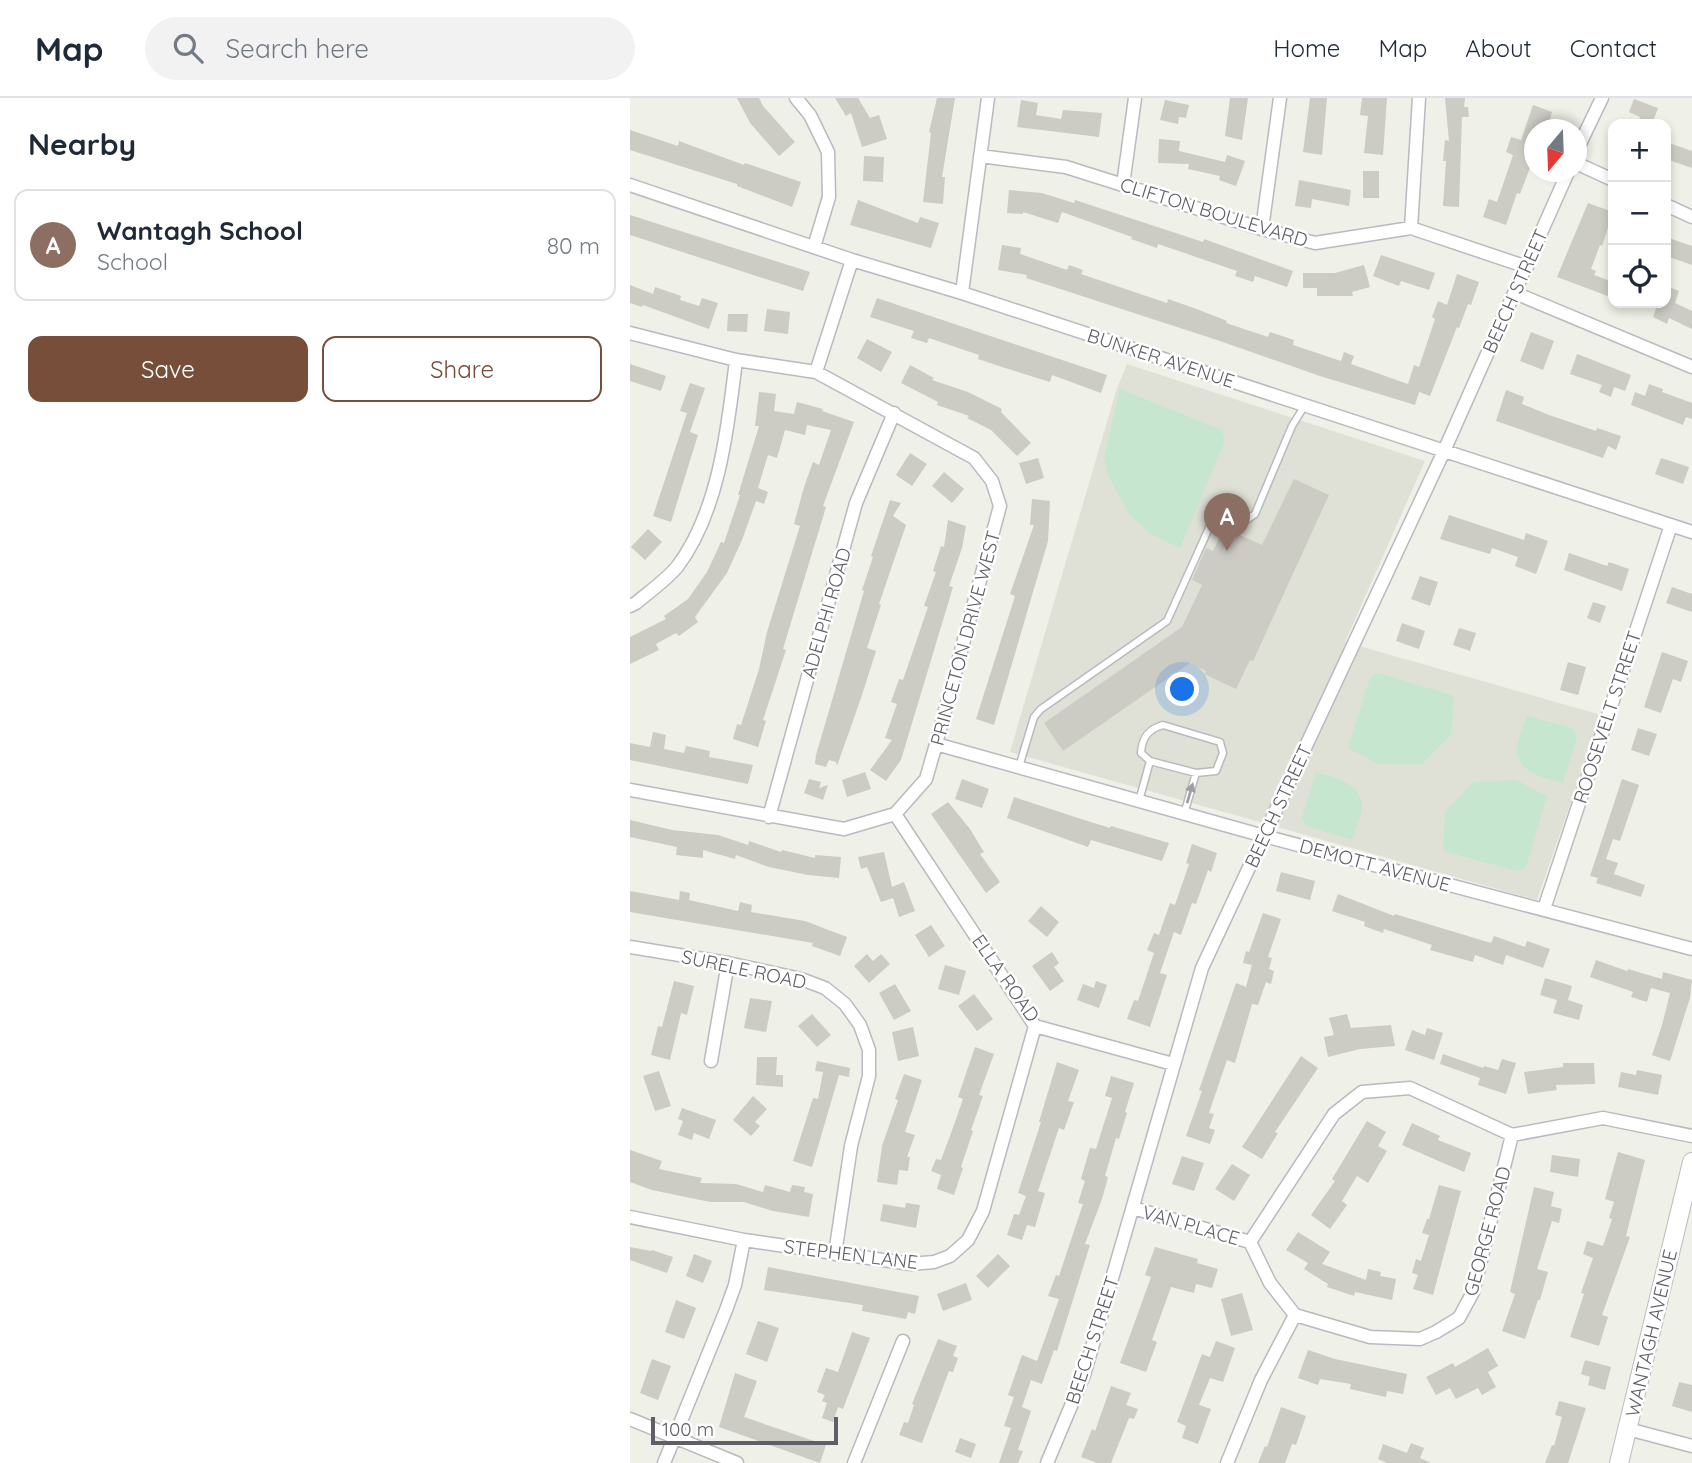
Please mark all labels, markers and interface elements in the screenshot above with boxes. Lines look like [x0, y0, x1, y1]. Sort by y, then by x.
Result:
search box [145, 17, 635, 80]
text: Map [35, 28, 103, 69]
icon: search [169, 29, 207, 67]
text: Search here [225, 32, 369, 65]
text: Home [1273, 33, 1340, 63]
text: Map [1378, 33, 1427, 63]
text: About [1465, 33, 1532, 63]
text: Contact [1570, 33, 1657, 63]
north arrow [1524, 119, 1587, 182]
map controls [1608, 119, 1671, 308]
button: + [1608, 119, 1671, 182]
text: Nearby [28, 125, 136, 163]
street label: CLIFTON BOULEVARD [1117, 172, 1311, 252]
button: − [1608, 182, 1671, 245]
text: Wantagh School [97, 214, 303, 247]
street label: BEECH STREET [1477, 225, 1553, 357]
text: A [46, 231, 60, 260]
text: 80 m [547, 231, 600, 260]
button: locate [1608, 245, 1671, 308]
text: School [97, 247, 168, 276]
street label: BUNKER AVENUE [1084, 323, 1238, 393]
button: Save [28, 336, 308, 402]
button: Share [322, 336, 602, 402]
pin: A [1204, 493, 1250, 551]
street label: PRINCETON DRIVE WEST [925, 528, 1005, 748]
street label: ADELPHI ROAD [796, 545, 856, 681]
street label: ROOSEVELT STREET [1568, 628, 1646, 806]
your location [1165, 672, 1199, 706]
street label: BEECH STREET [1239, 741, 1317, 871]
one-way arrow [1185, 782, 1196, 804]
street label: DEMOTT AVENUE [1297, 833, 1453, 897]
street label: ELLA ROAD [967, 930, 1045, 1026]
street label: SURELE ROAD [679, 944, 809, 994]
street label: GEORGE ROAD [1458, 1164, 1516, 1298]
street label: VAN PLACE [1140, 1200, 1242, 1250]
street label: STEPHEN LANE [783, 1234, 919, 1274]
street label: WANTAGH AVENUE [1620, 1247, 1682, 1419]
street label: BEECH STREET [1060, 1273, 1124, 1407]
scale bar [651, 1414, 838, 1446]
text: 100 m [662, 1417, 714, 1441]

